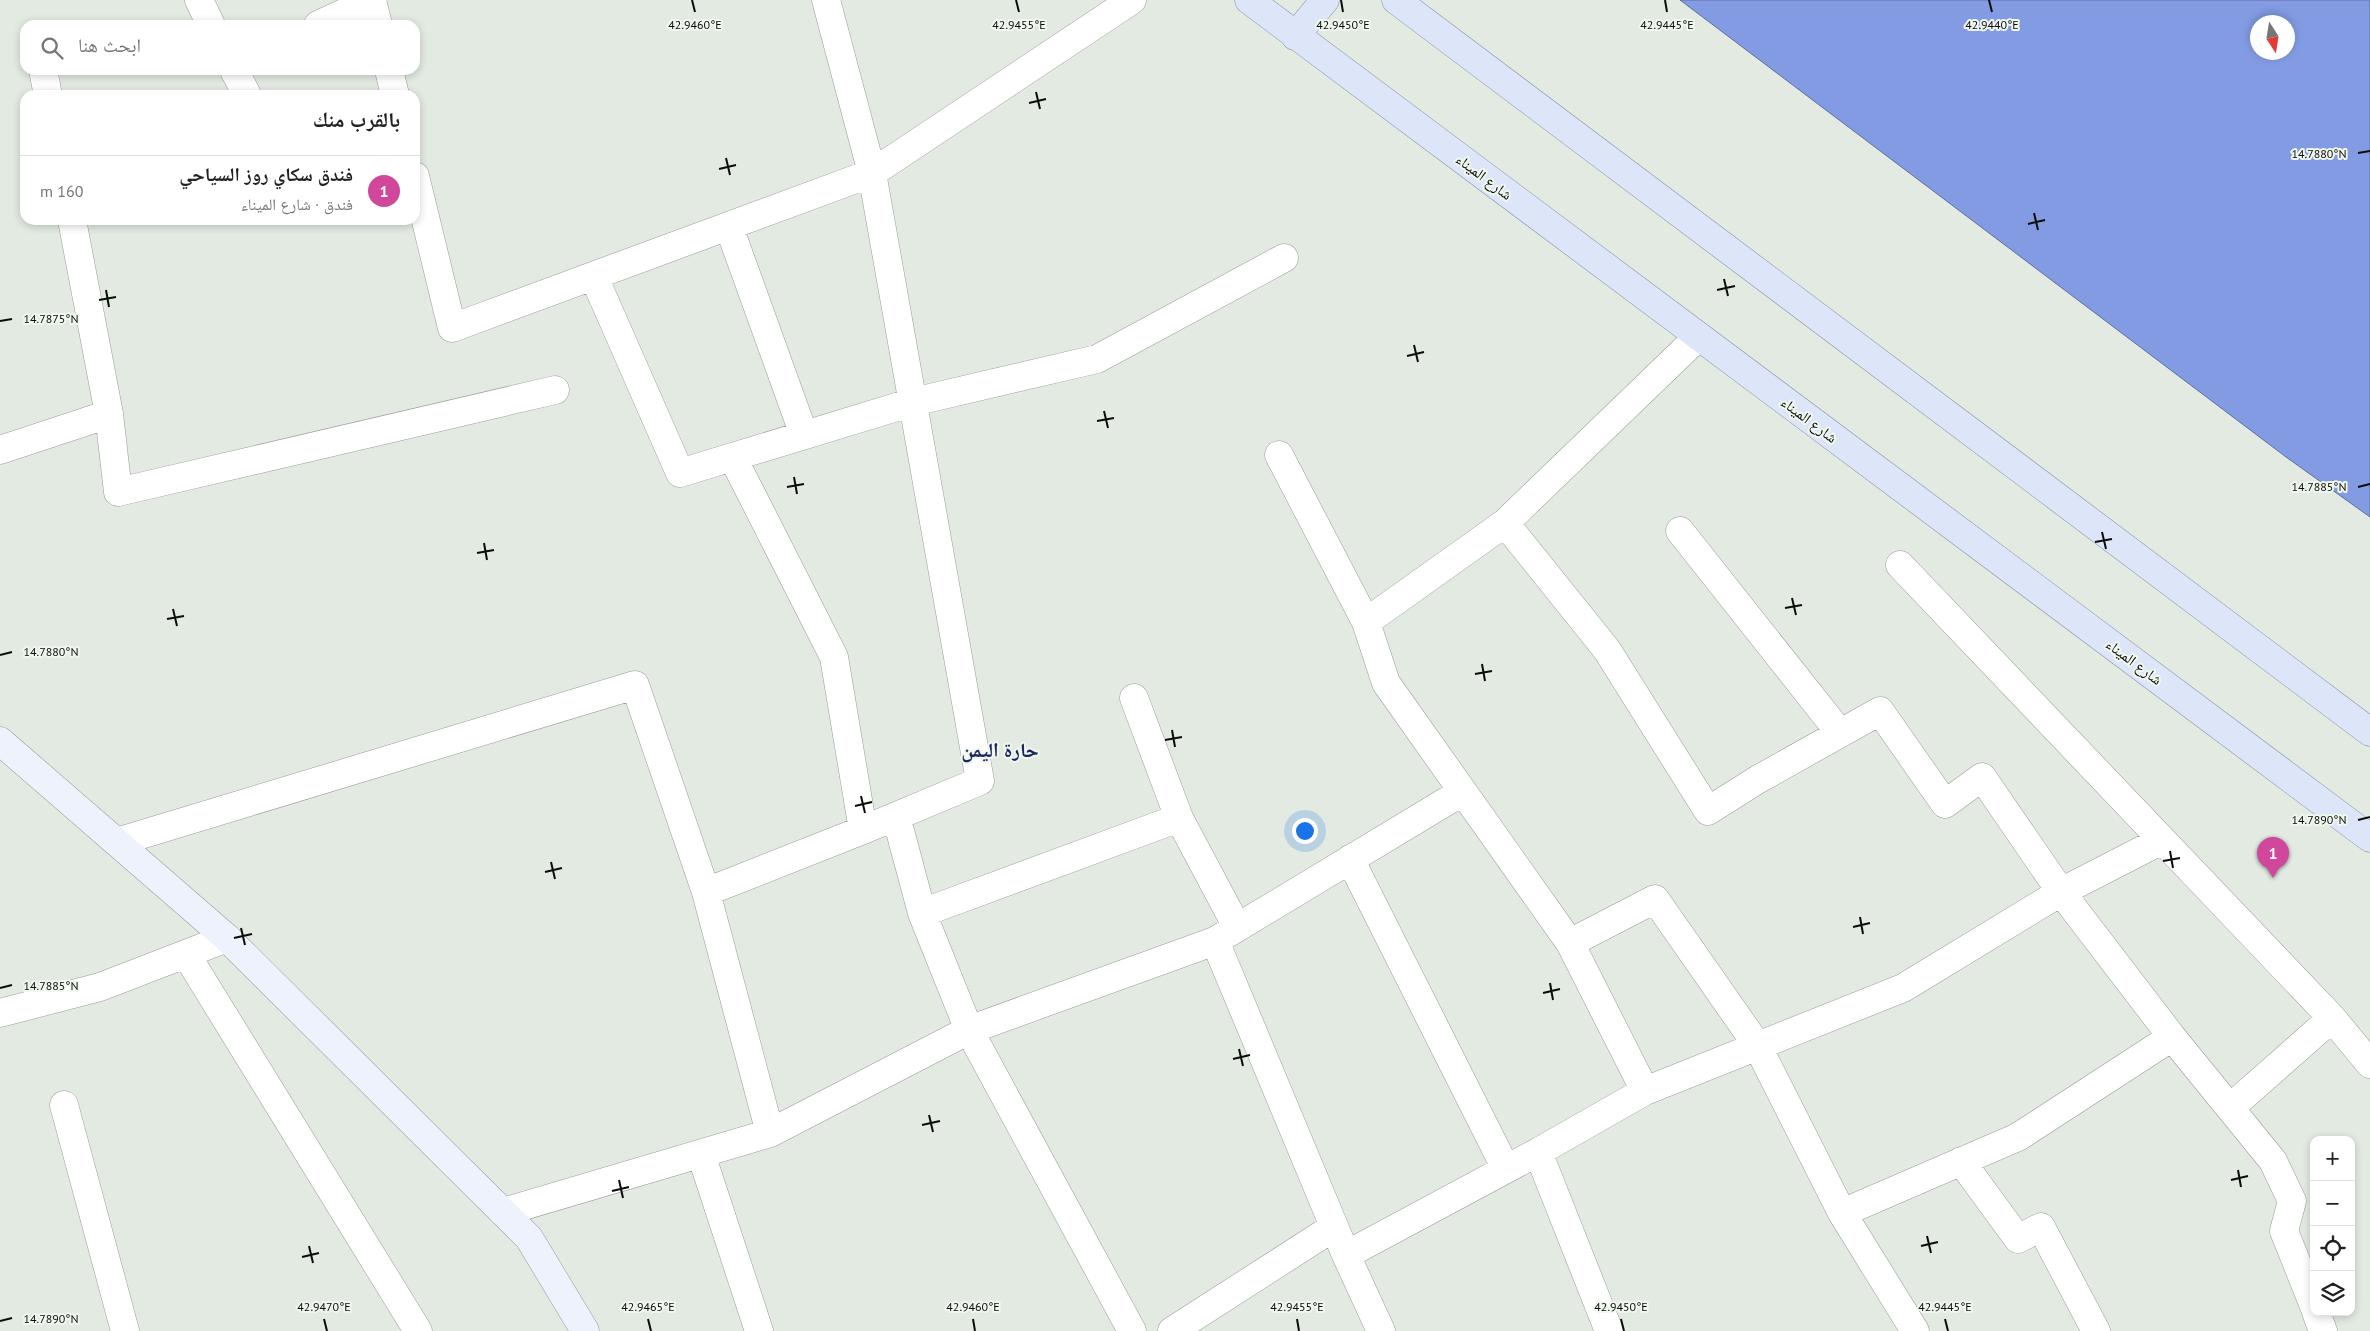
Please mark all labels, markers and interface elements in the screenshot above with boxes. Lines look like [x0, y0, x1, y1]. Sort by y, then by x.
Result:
north arrow [2250, 15, 2295, 60]
text: 42.9460°E [668, 17, 722, 32]
text: 42.9455°E [992, 17, 1046, 32]
text: 42.9450°E [1316, 17, 1370, 32]
text: 42.9445°E [1640, 17, 1694, 32]
text: 42.9440°E [1965, 17, 2019, 32]
search box [20, 20, 420, 75]
text: ابحث هنا [78, 33, 141, 57]
icon: search [38, 34, 66, 62]
text: بالقرب منك [313, 106, 400, 133]
text: 14.7880°N [2292, 146, 2346, 161]
street label: شارع الميناء [1452, 149, 1516, 205]
text: فندق سكاي روز السياحي [179, 162, 353, 186]
text: 160 m [40, 181, 83, 201]
text: 1 [379, 181, 389, 201]
text: فندق · شارع الميناء [241, 194, 353, 214]
text: 14.7875°N [24, 311, 78, 326]
street label: شارع الميناء [1777, 392, 1841, 448]
text: 14.7885°N [2292, 479, 2346, 494]
street label: شارع الميناء [2102, 634, 2166, 690]
text: 14.7880°N [24, 644, 78, 659]
district label: حارة اليمن [961, 737, 1039, 763]
text: 14.7890°N [2292, 812, 2346, 827]
your location [1292, 818, 1318, 844]
pin: 1 [2257, 837, 2289, 878]
text: 14.7885°N [24, 978, 78, 993]
map controls [2310, 1136, 2355, 1316]
button: + [2310, 1136, 2355, 1181]
button: − [2310, 1181, 2355, 1226]
button: locate [2310, 1226, 2355, 1271]
button: layers [2310, 1271, 2355, 1316]
text: 42.9470°E [297, 1299, 351, 1314]
text: 42.9465°E [621, 1299, 675, 1314]
text: 42.9460°E [946, 1299, 1000, 1314]
text: 42.9455°E [1270, 1299, 1324, 1314]
text: 42.9450°E [1594, 1299, 1648, 1314]
text: 42.9445°E [1918, 1299, 1972, 1314]
text: 14.7890°N [24, 1311, 78, 1326]

